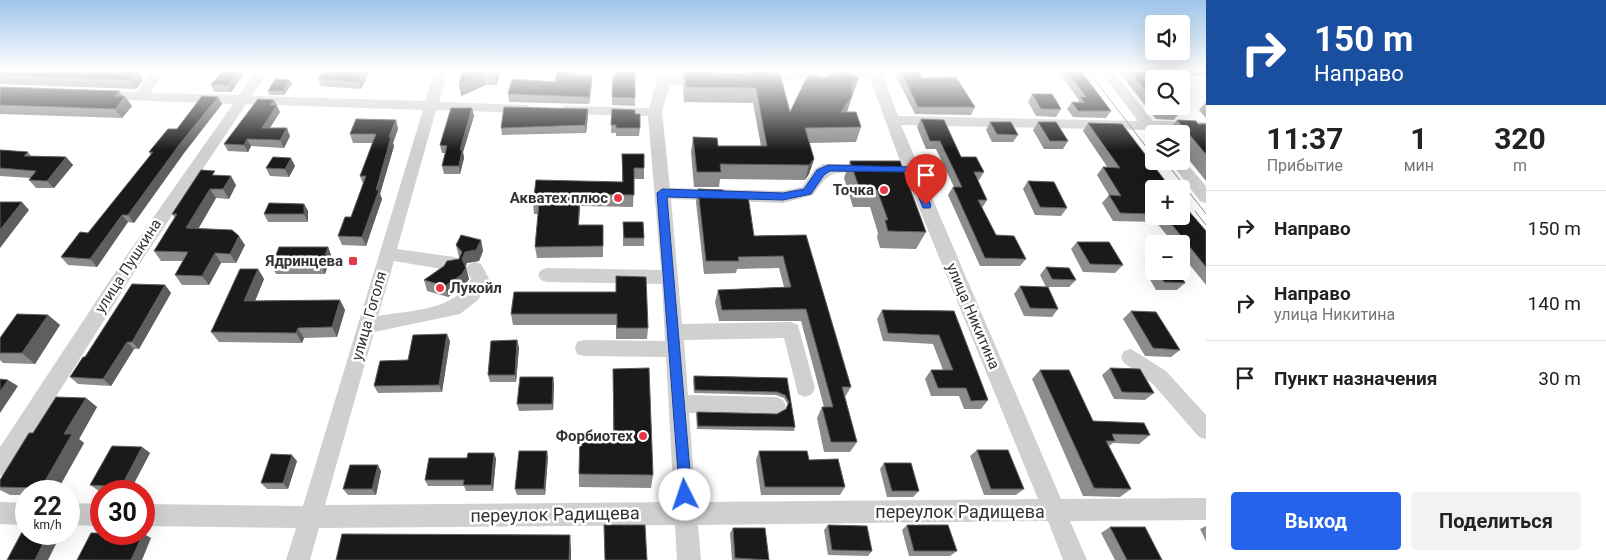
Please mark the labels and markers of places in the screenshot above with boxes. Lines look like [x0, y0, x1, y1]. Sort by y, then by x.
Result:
pin [905, 154, 947, 205]
place label: Точка [833, 181, 874, 199]
marker: Точка [878, 184, 890, 196]
place label: Акватех плюс [510, 189, 608, 207]
marker: Акватех плюс [612, 192, 624, 204]
place label: Ядринцева [265, 252, 343, 270]
marker: Ядринцева [347, 255, 359, 267]
place label: Лукойл [450, 279, 502, 297]
marker: Лукойл [434, 282, 446, 294]
place label: Форбиотех [556, 427, 633, 445]
marker: Форбиотех [637, 430, 649, 442]

